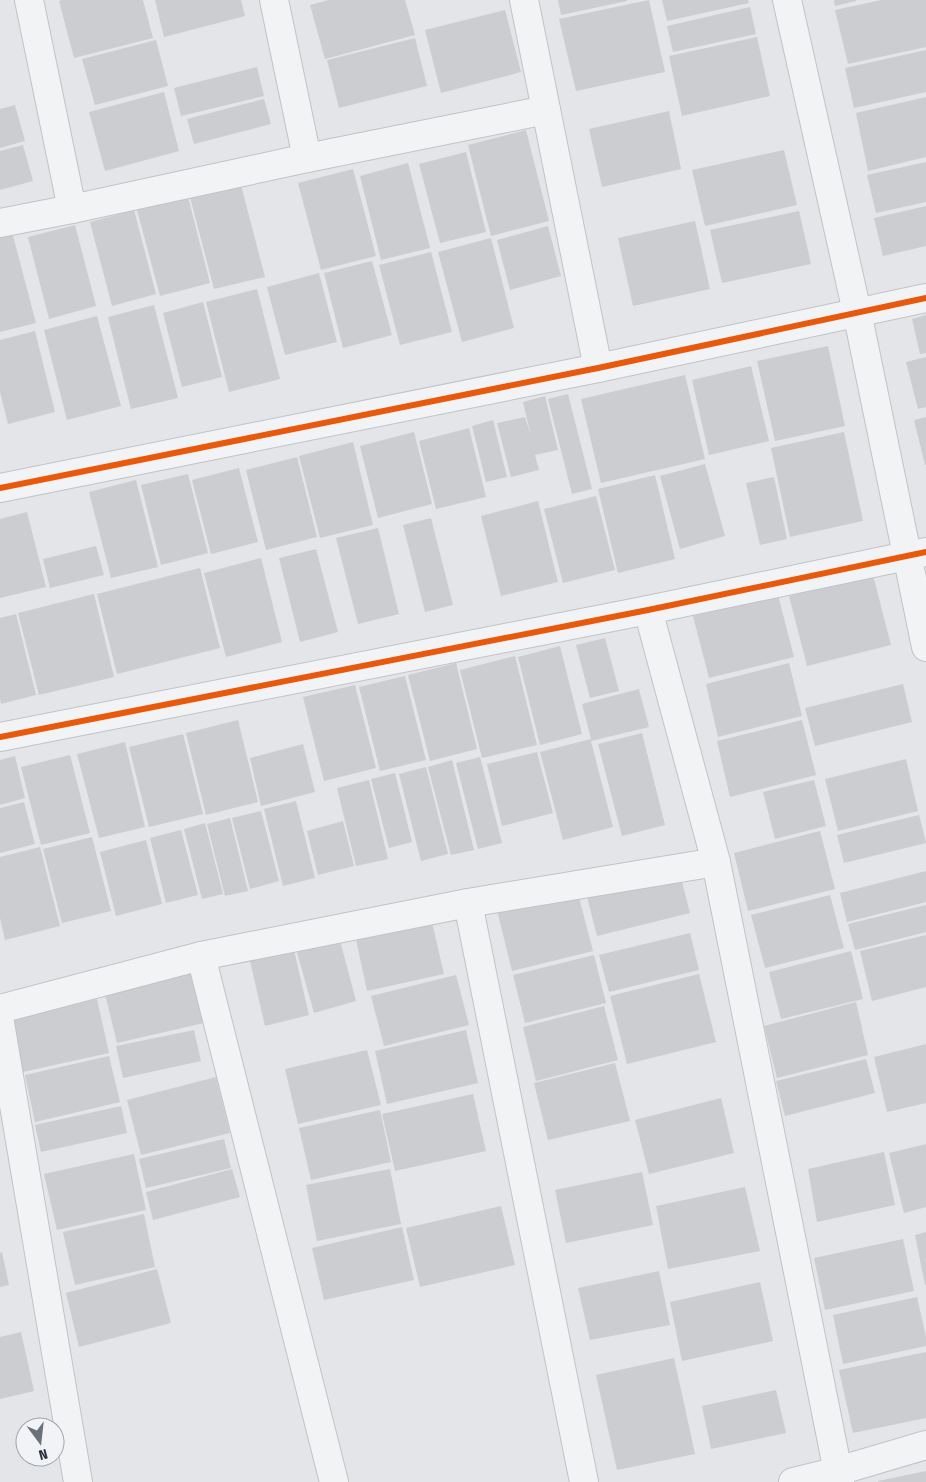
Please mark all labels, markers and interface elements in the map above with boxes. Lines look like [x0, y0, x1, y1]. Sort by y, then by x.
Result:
north arrow [15, 1417, 65, 1467]
text: N [37, 1445, 49, 1463]

